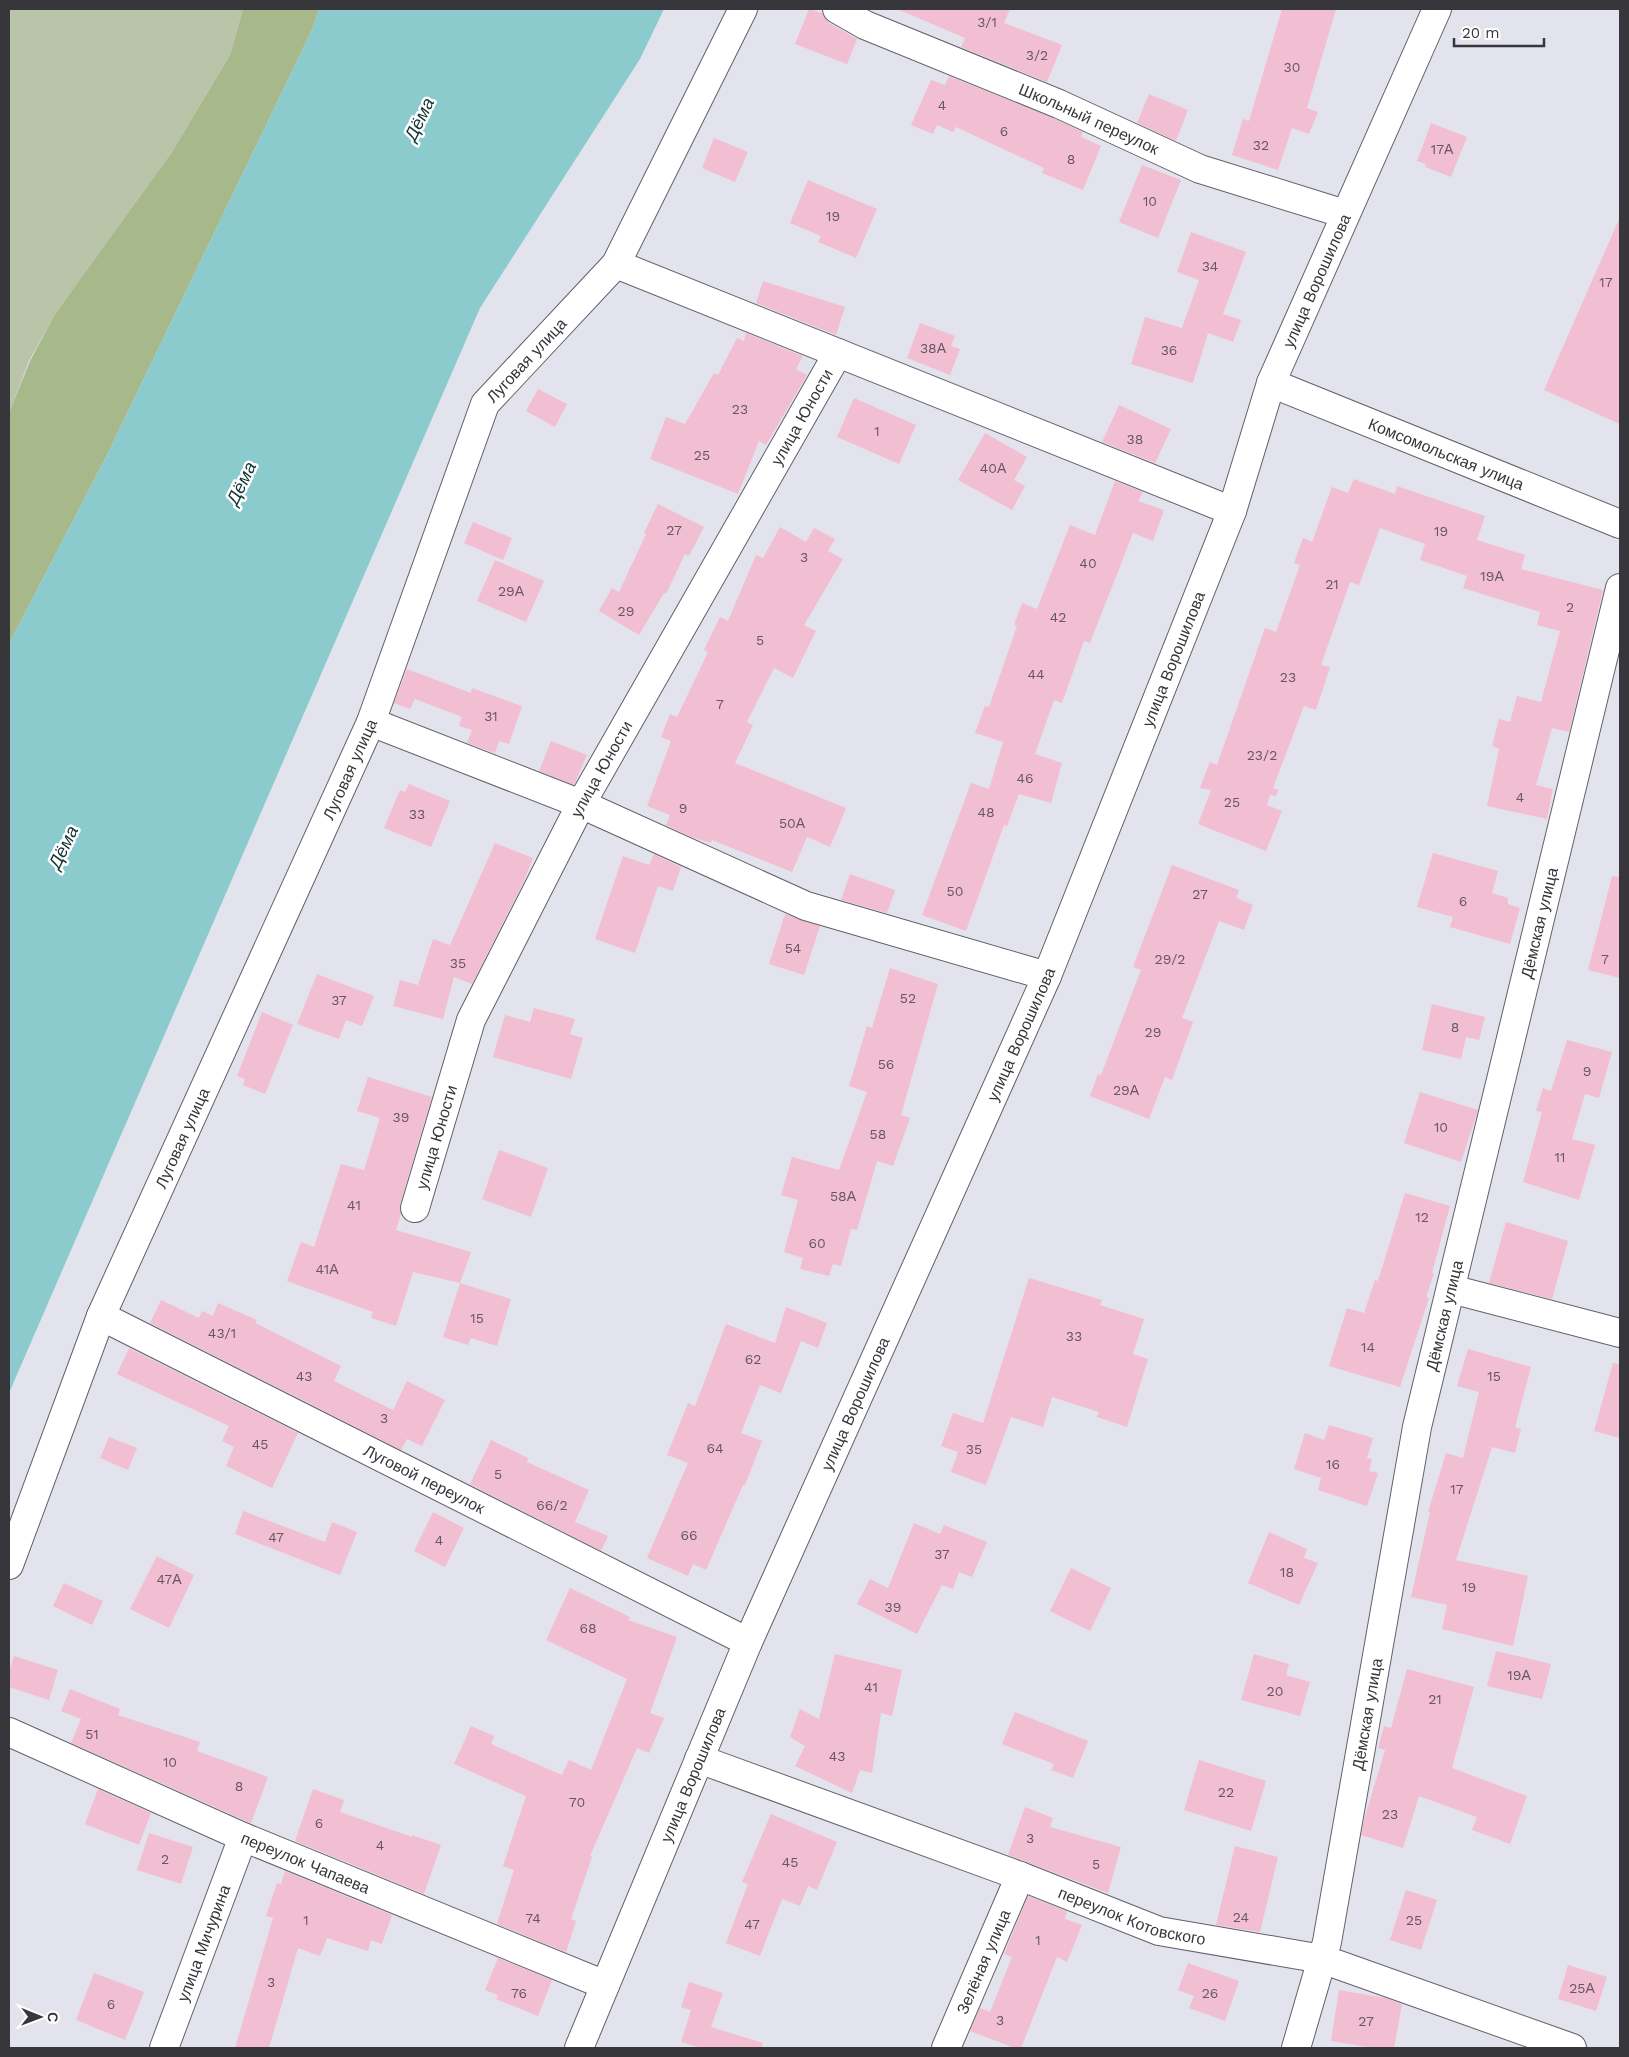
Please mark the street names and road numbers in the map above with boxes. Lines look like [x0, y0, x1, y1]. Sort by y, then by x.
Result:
street label: Школьный переулок [1016, 79, 1163, 159]
street label: улица Ворошилова [1278, 211, 1354, 350]
street label: Луговая улица [482, 314, 570, 406]
street label: улица Юности [767, 366, 836, 468]
street label: Комсомольская улица [1366, 414, 1527, 494]
street label: улица Ворошилова [1138, 588, 1209, 730]
street label: Луговая улица [318, 716, 381, 823]
street label: улица Юности [566, 717, 636, 820]
street label: Дёмская улица [1516, 865, 1562, 980]
street label: улица Ворошилова [983, 965, 1059, 1104]
street label: улица Юности [412, 1083, 461, 1191]
street label: Луговая улица [151, 1085, 213, 1191]
street label: Дёмская улица [1421, 1258, 1467, 1373]
street label: улица Ворошилова [817, 1334, 893, 1473]
street label: Луговой переулок [361, 1440, 489, 1518]
street label: Дёмская улица [1348, 1656, 1386, 1771]
street label: улица Ворошилова [656, 1704, 729, 1845]
street label: переулок Чапаева [238, 1828, 373, 1897]
street label: улица Мичурина [173, 1882, 234, 2004]
street label: переулок Котовского [1056, 1883, 1207, 1948]
street label: Зелёная улица [952, 1906, 1014, 2017]

